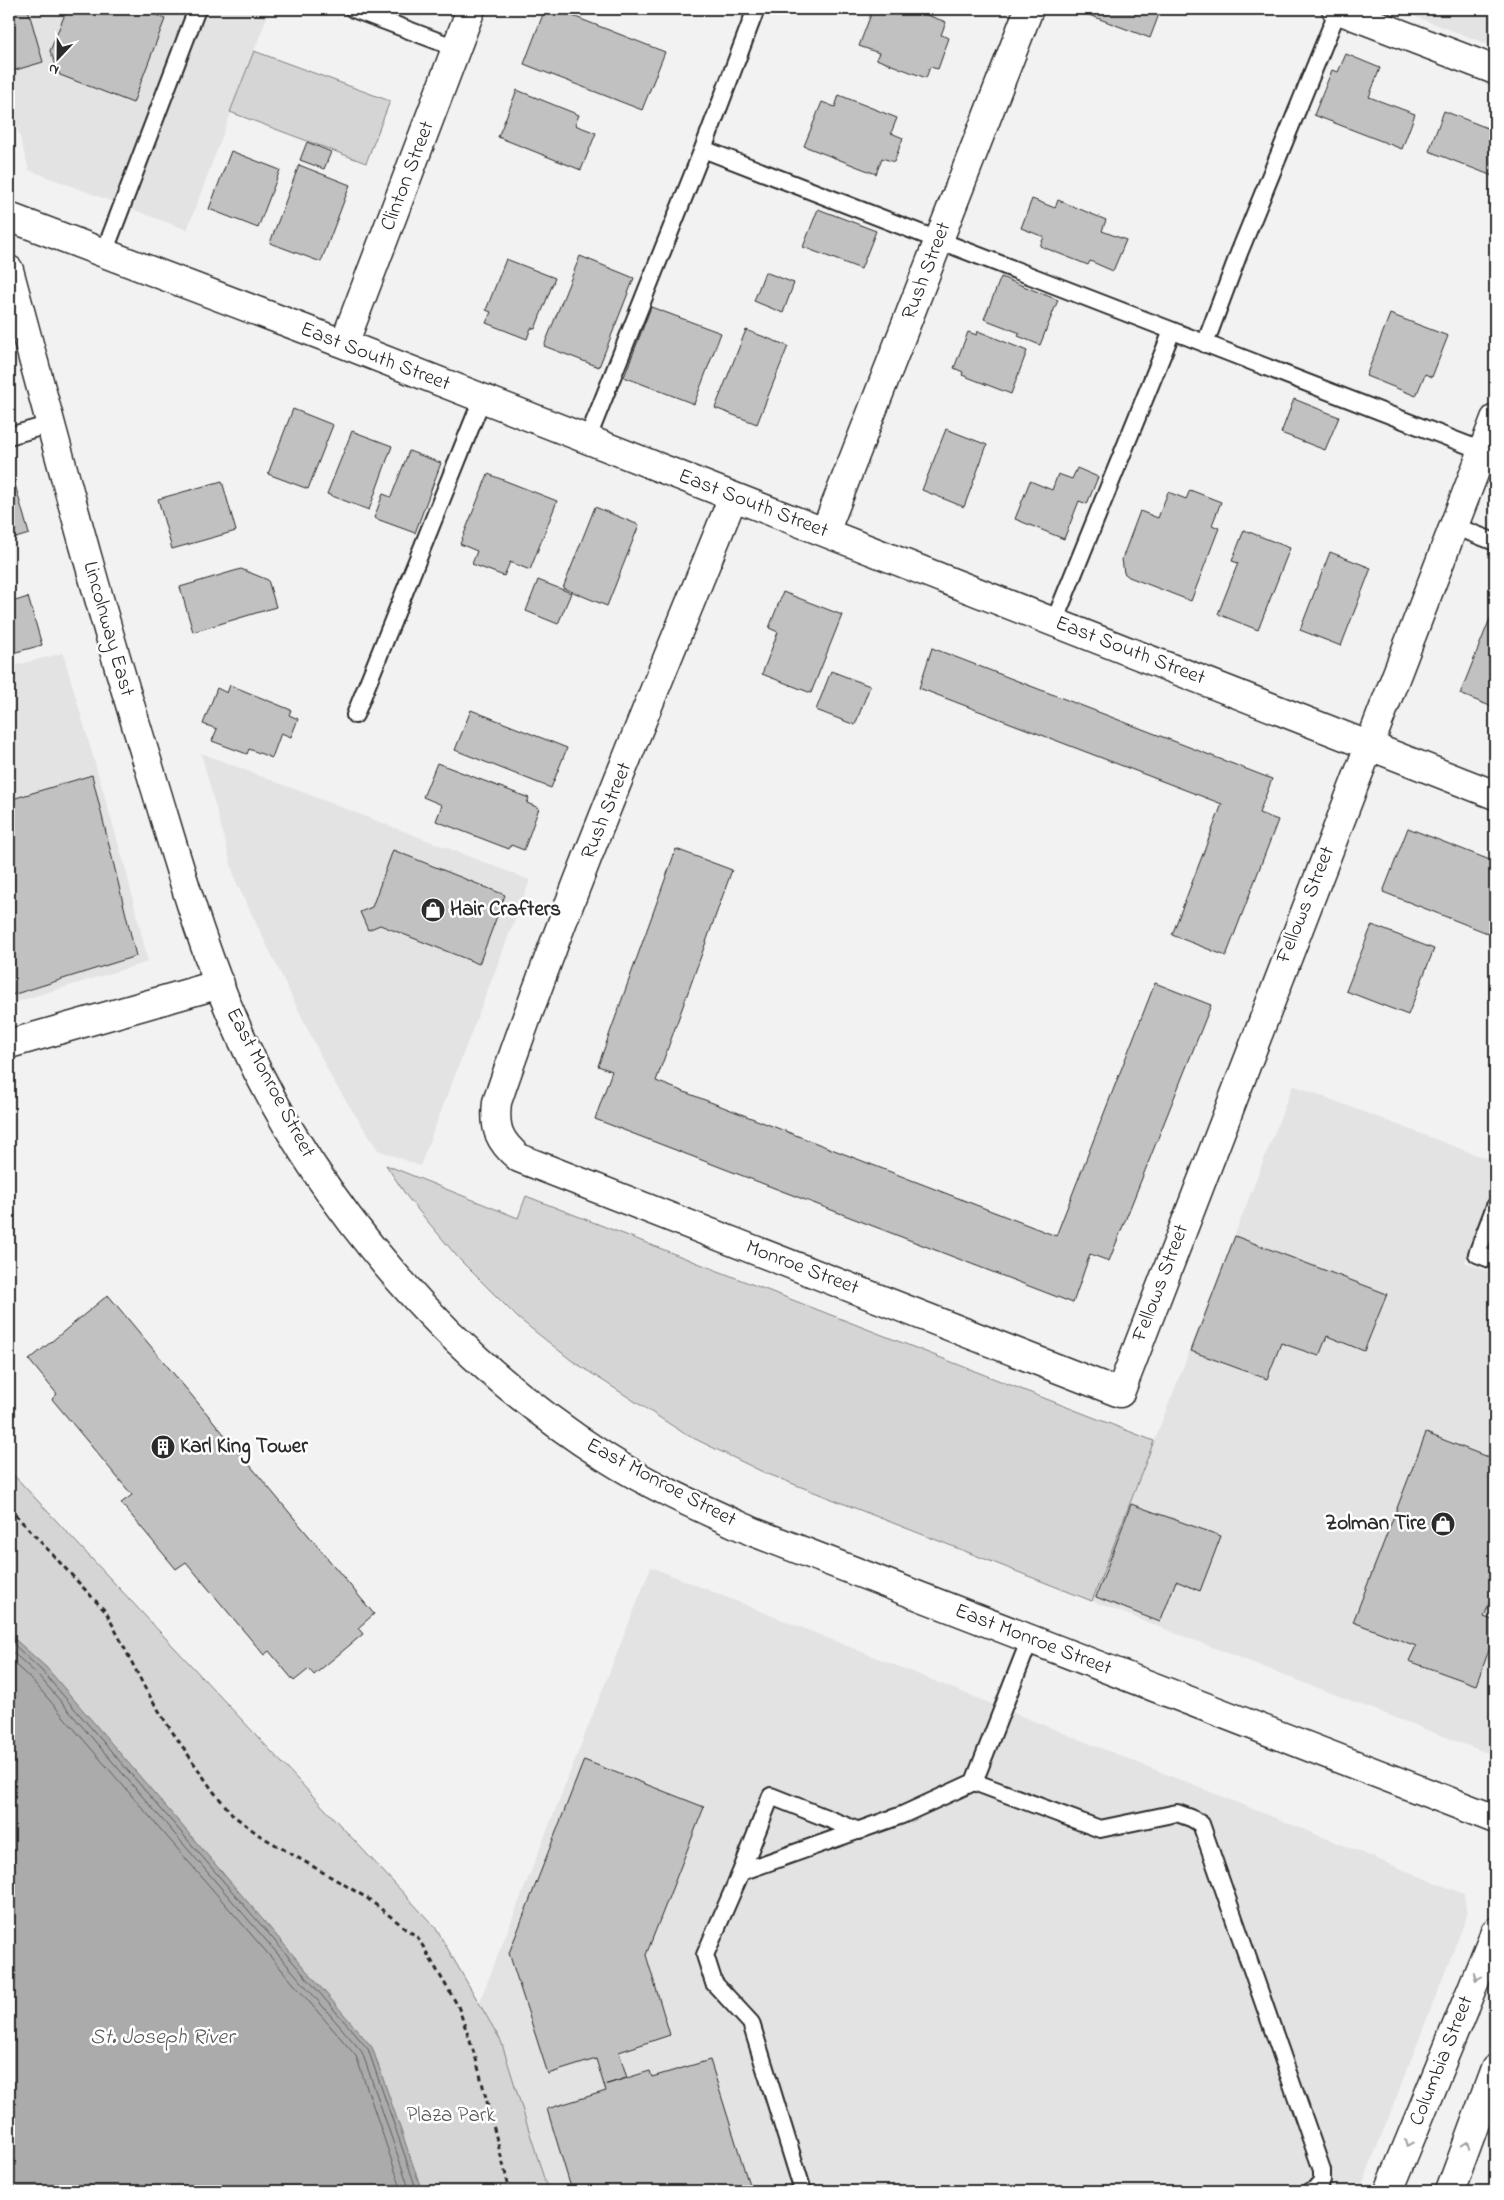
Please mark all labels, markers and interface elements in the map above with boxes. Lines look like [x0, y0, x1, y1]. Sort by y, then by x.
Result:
north arrow [32, 32, 82, 82]
text: N [45, 57, 62, 80]
street label: Clinton Street [373, 117, 443, 235]
street label: Rush Street [895, 218, 959, 324]
street label: East South Street [296, 315, 454, 399]
street label: East South Street [674, 462, 832, 546]
street label: Lincolnway East [72, 558, 142, 701]
street label: East South Street [1051, 609, 1209, 693]
street label: Rush Street [574, 758, 640, 864]
street label: Fellows Street [1269, 842, 1343, 969]
place label: Hair Crafters [450, 895, 561, 925]
shop icon: Hair Crafters [420, 897, 446, 923]
street label: East Monroe Street [218, 1003, 322, 1163]
street label: Fellows Street [1124, 1220, 1197, 1347]
street label: Monroe Street [741, 1233, 863, 1303]
street label: East Monroe Street [581, 1431, 741, 1535]
place label: Karl King Tower [180, 1432, 308, 1464]
building icon: Karl King Tower [150, 1434, 176, 1460]
place label: Zolman Tire [1325, 1509, 1427, 1539]
shop icon: Zolman Tire [1430, 1511, 1456, 1537]
street label: East Monroe Street [950, 1596, 1116, 1684]
one-way arrow [1472, 1972, 1483, 1981]
street label: Columbia Street [1402, 1991, 1482, 2131]
water label: St. Joseph River [90, 2022, 237, 2054]
park label: Plaza Park [406, 2101, 496, 2131]
one-way arrow [1404, 2138, 1415, 2147]
one-way arrow [1461, 2142, 1471, 2150]

